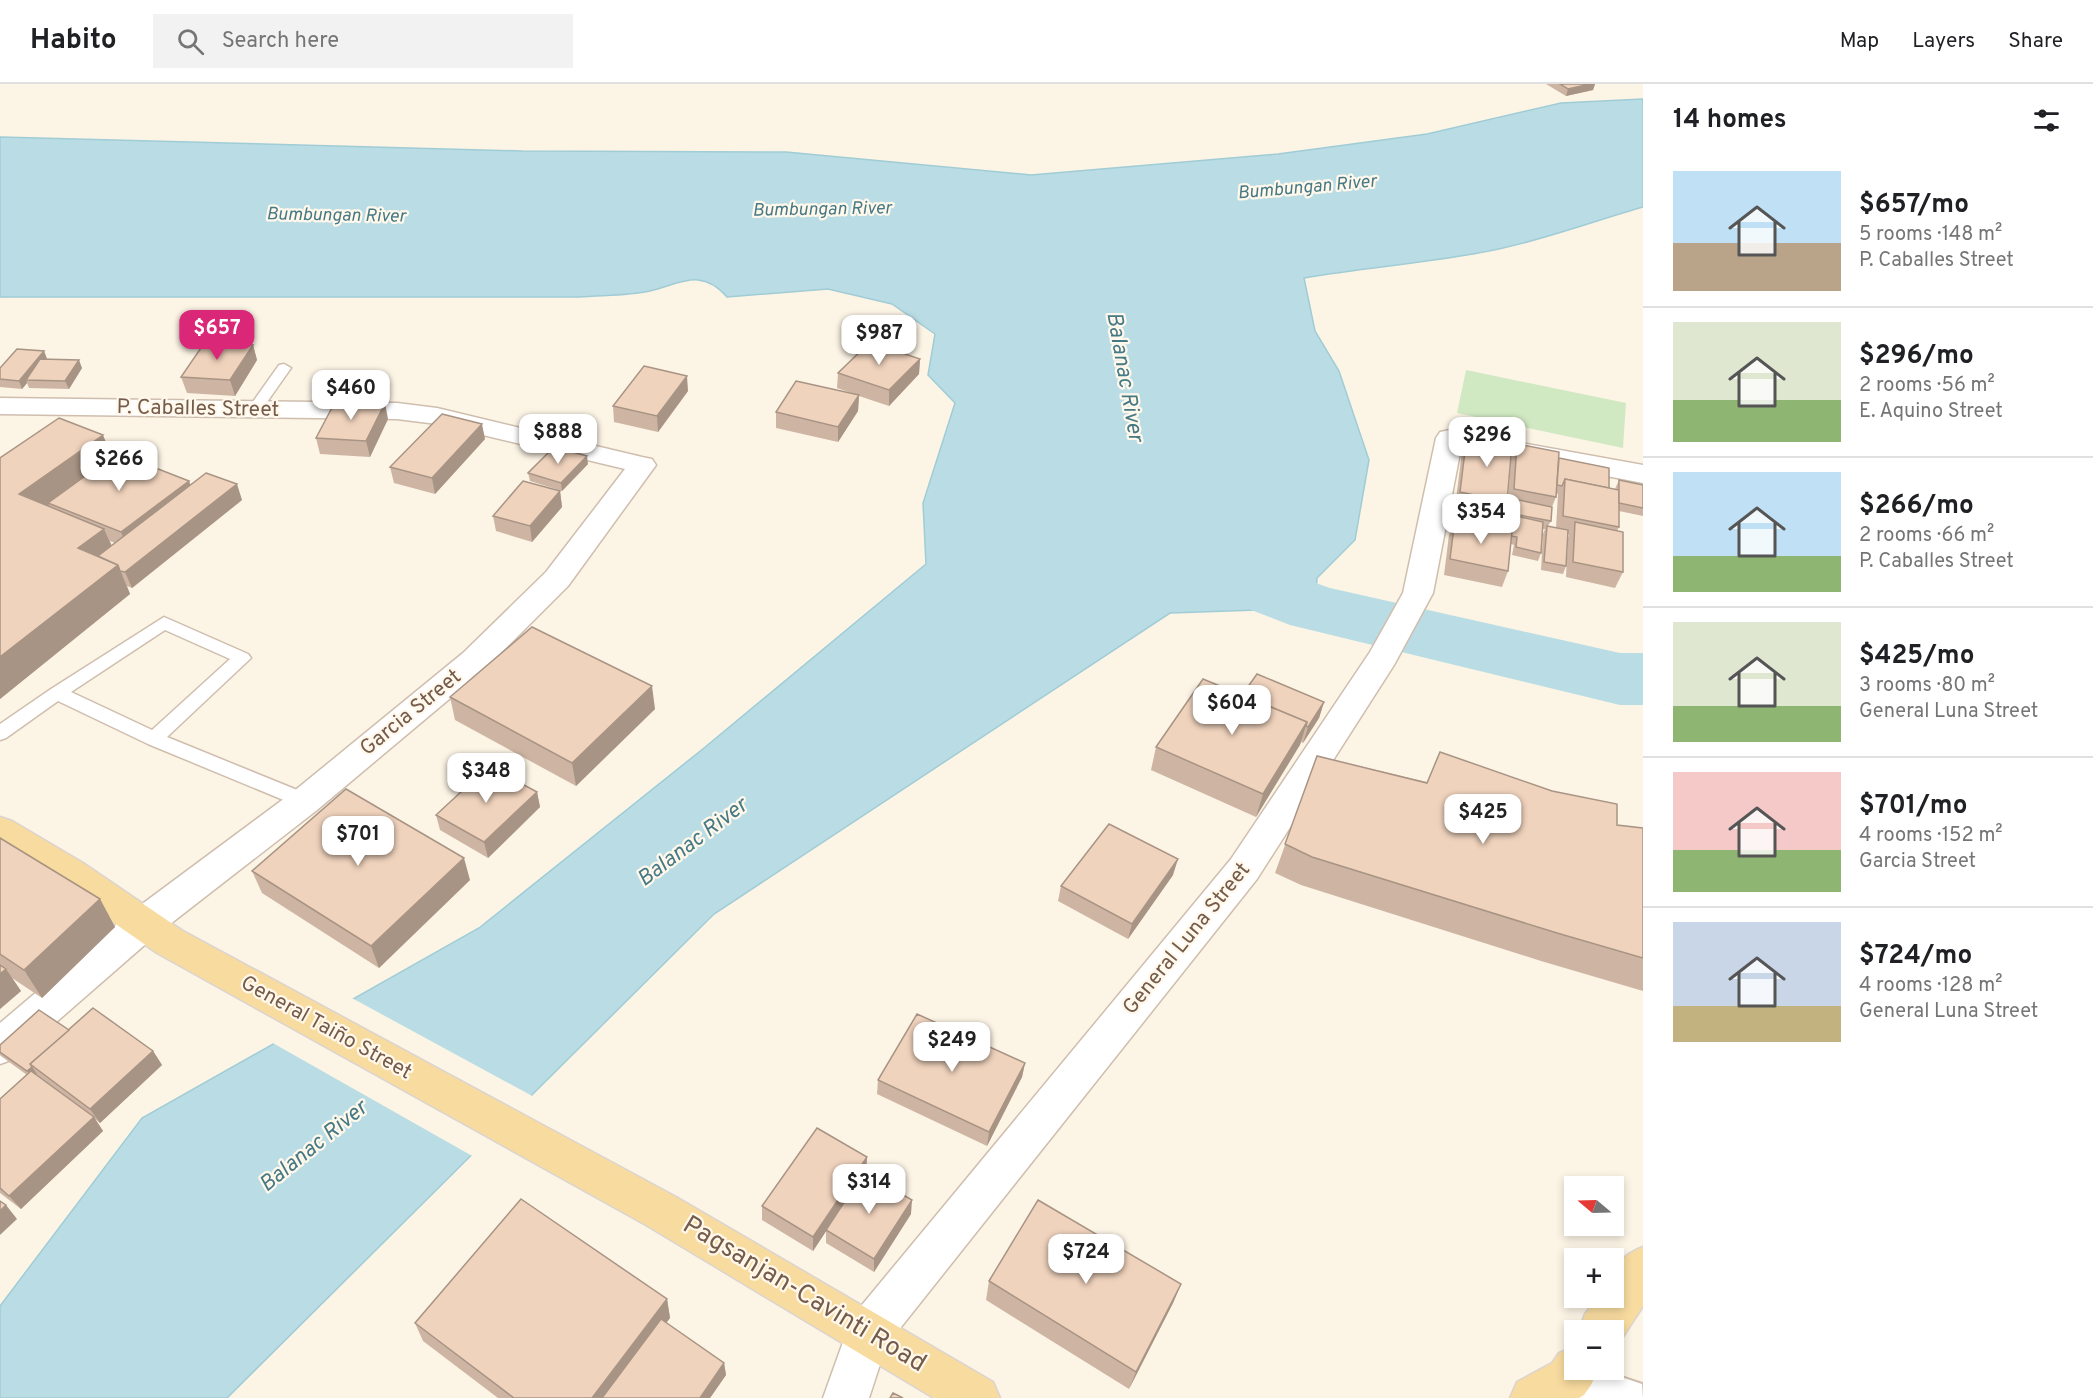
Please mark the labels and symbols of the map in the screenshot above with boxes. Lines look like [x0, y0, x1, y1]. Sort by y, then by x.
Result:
water label: Bumbungan River [1237, 170, 1379, 206]
water label: Bumbungan River [752, 197, 894, 223]
water label: Bumbungan River [266, 203, 408, 229]
pin: $657 [181, 310, 253, 361]
water label: Balanac River [1099, 310, 1149, 446]
pin: $987 [843, 315, 915, 366]
pin: $460 [315, 370, 387, 421]
street label: P. Caballes Street [116, 394, 280, 424]
pin: $888 [522, 414, 594, 465]
pin: $296 [1451, 417, 1523, 468]
pin: $266 [83, 441, 155, 492]
pin: $354 [1445, 494, 1517, 545]
street label: Garcia Street [355, 664, 467, 762]
pin: $604 [1196, 685, 1268, 736]
pin: $348 [450, 753, 522, 804]
water label: Balanac River [632, 792, 755, 893]
pin: $425 [1447, 794, 1519, 845]
pin: $701 [322, 816, 394, 867]
street label: General Luna Street [1117, 857, 1257, 1021]
street label: General Taiño Street [236, 970, 416, 1086]
pin: $249 [916, 1022, 988, 1073]
water label: Balanac River [255, 1094, 375, 1199]
pin: $314 [833, 1164, 905, 1215]
north arrow [1564, 1176, 1624, 1236]
street label: Pagsanjan-Cavinti Road [676, 1209, 932, 1381]
pin: $724 [1050, 1234, 1122, 1285]

